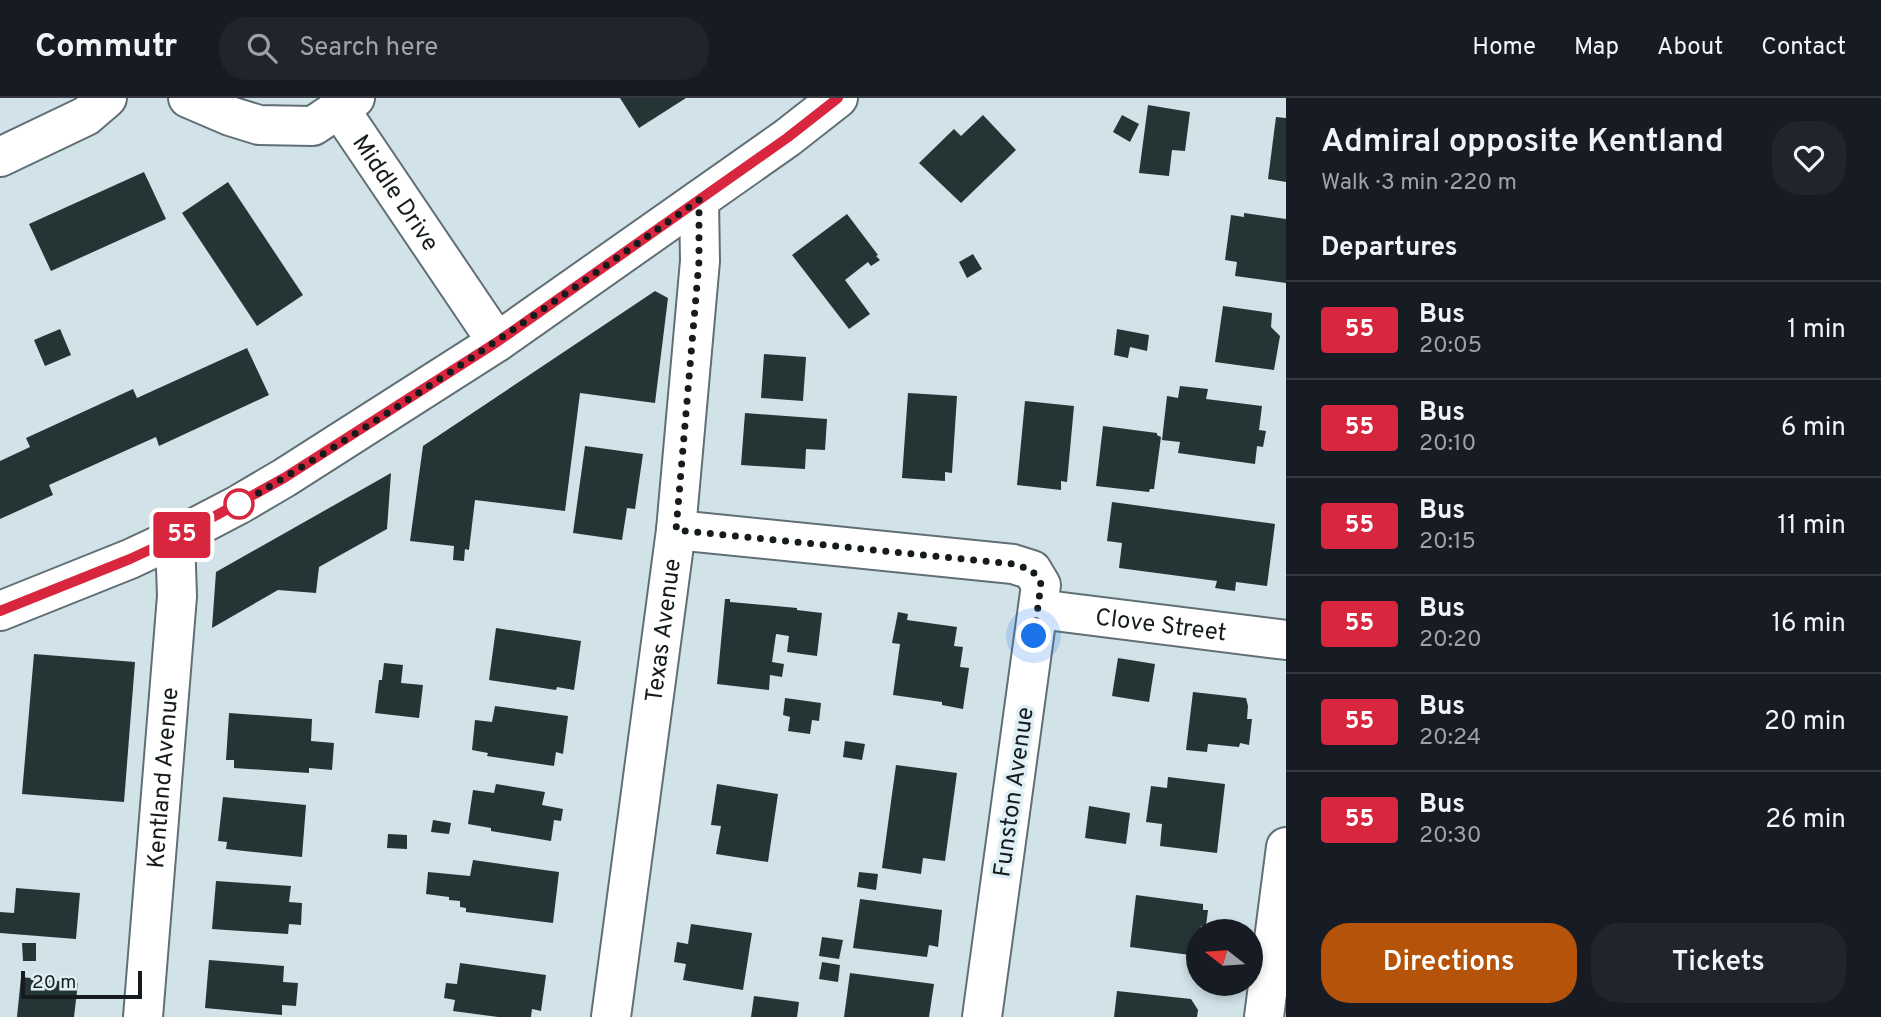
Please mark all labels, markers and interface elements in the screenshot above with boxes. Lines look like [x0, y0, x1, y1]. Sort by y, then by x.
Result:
search box [219, 17, 709, 80]
text: Commutr [35, 27, 177, 69]
icon: search [243, 29, 281, 67]
text: Search here [299, 32, 438, 65]
text: Home [1472, 33, 1536, 63]
text: Map [1574, 33, 1619, 63]
text: About [1657, 33, 1723, 63]
text: Contact [1761, 33, 1846, 63]
button: heart [1772, 121, 1846, 195]
text: Admiral opposite Kentland [1321, 122, 1724, 164]
street label: Middle Drive [344, 130, 444, 258]
text: Walk · 3 min · 220 m [1321, 169, 1517, 198]
text: Departures [1321, 232, 1458, 265]
text: Bus [1419, 299, 1465, 332]
text: 1 min [1787, 314, 1846, 347]
text: 55 [1345, 315, 1374, 345]
text: 20:05 [1419, 332, 1482, 361]
text: Bus [1419, 397, 1465, 430]
text: 6 min [1781, 412, 1846, 445]
text: 55 [1345, 413, 1374, 443]
text: 20:10 [1419, 430, 1476, 459]
unlabelled marker [224, 489, 254, 519]
text: Bus [1419, 495, 1465, 528]
text: 11 min [1777, 510, 1846, 543]
text: 55 [1345, 511, 1374, 541]
line badge: 55 [150, 512, 214, 558]
text: 55 [167, 520, 197, 550]
text: 20:15 [1419, 528, 1476, 557]
street label: Texas Avenue [640, 557, 689, 704]
text: Bus [1419, 593, 1465, 626]
street label: Clove Street [1093, 603, 1228, 649]
text: 16 min [1771, 608, 1846, 641]
text: 55 [1345, 609, 1374, 639]
your location [1016, 618, 1051, 653]
text: 20:20 [1419, 626, 1482, 655]
street label: Kentland Avenue [142, 686, 187, 870]
text: Bus [1419, 691, 1465, 724]
street label: Funston Avenue [988, 705, 1042, 879]
text: 20 min [1764, 706, 1846, 739]
text: 55 [1345, 707, 1374, 737]
text: 20:24 [1419, 724, 1481, 753]
text: Bus [1419, 789, 1465, 822]
text: 26 min [1765, 804, 1846, 837]
text: 55 [1345, 805, 1374, 835]
text: 20:30 [1419, 822, 1481, 851]
north arrow [1186, 919, 1264, 996]
map controls [1186, 919, 1263, 996]
button: Directions [1321, 923, 1577, 1003]
button: Tickets [1591, 923, 1846, 1003]
scale bar [21, 968, 142, 1000]
text: 20 m [32, 971, 76, 995]

